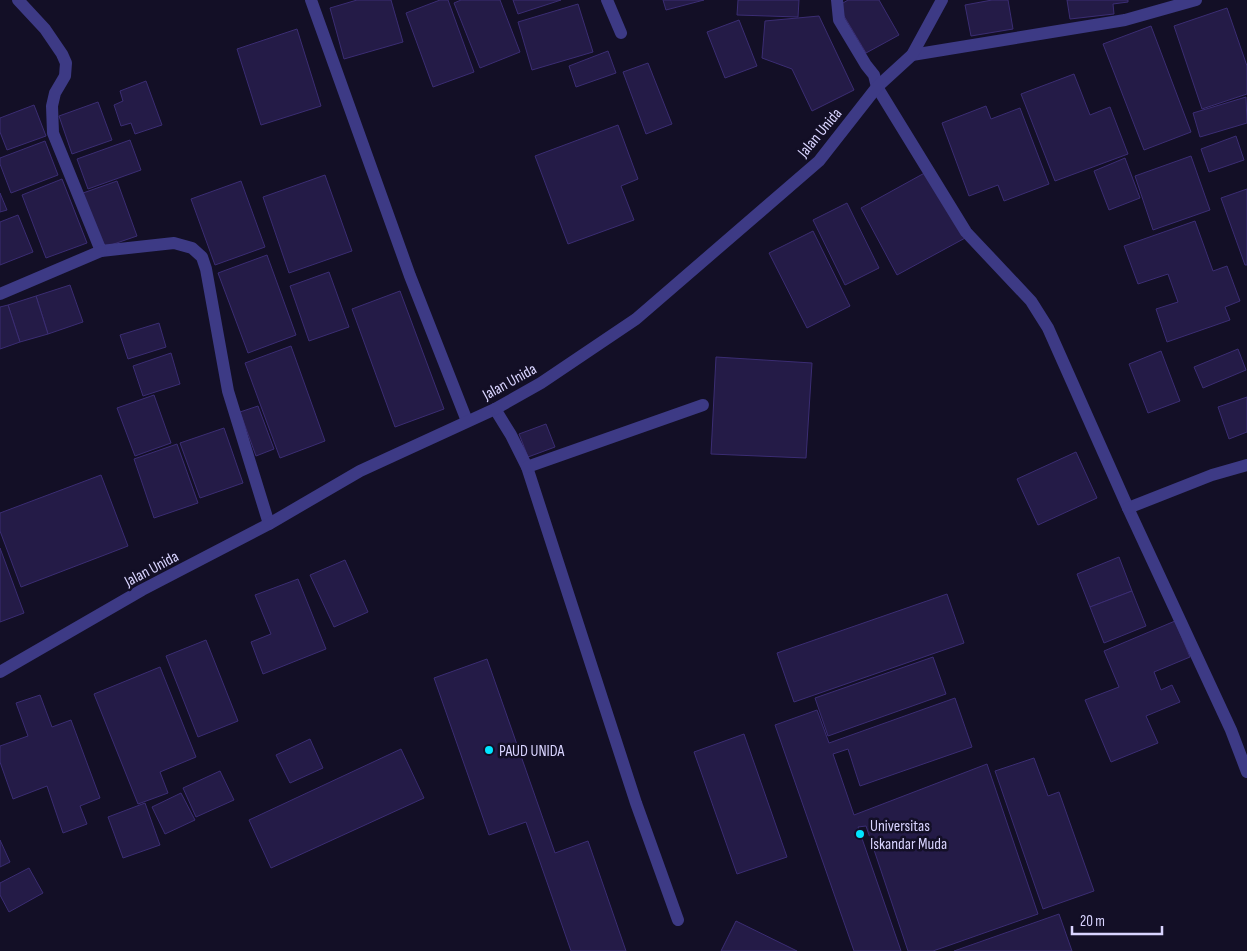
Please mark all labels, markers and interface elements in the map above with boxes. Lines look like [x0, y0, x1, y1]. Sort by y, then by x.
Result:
street label: Jalan Unida [793, 104, 846, 162]
street label: Jalan Unida [479, 360, 540, 405]
street label: Jalan Unida [121, 547, 182, 592]
place label: PAUD UNIDA [499, 742, 564, 761]
marker: PAUD UNIDA [483, 744, 495, 756]
place label: Universitas Iskandar Muda [870, 817, 947, 854]
marker: Universitas Iskandar Muda [854, 828, 866, 840]
scale bar [1072, 904, 1162, 936]
text: 20 m [1080, 912, 1105, 931]

